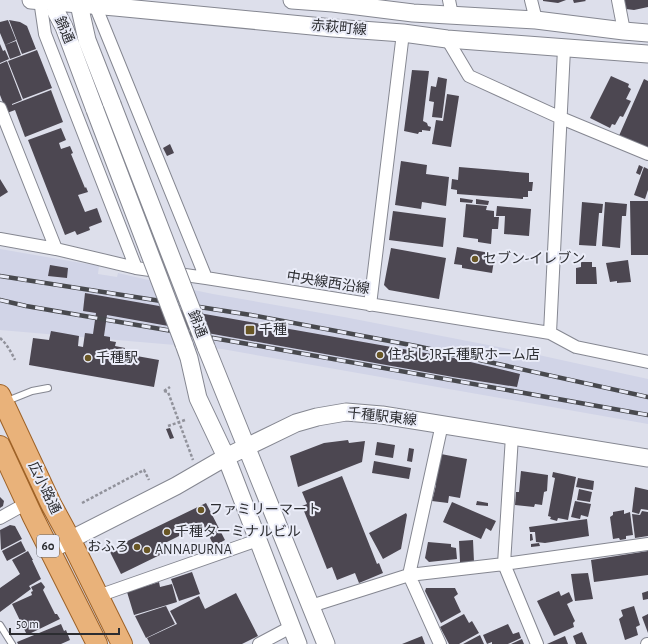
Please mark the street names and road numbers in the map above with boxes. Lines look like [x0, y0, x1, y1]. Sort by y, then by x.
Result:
street label: 錦通 [52, 14, 78, 46]
street label: 赤萩町線 [310, 18, 368, 37]
street label: 中央線西沿線 [285, 269, 371, 296]
street label: 錦通 [185, 308, 210, 340]
street label: 千種駅東線 [346, 405, 418, 428]
street label: 広小路通 [25, 459, 63, 516]
road number: 60 [37, 535, 59, 557]

